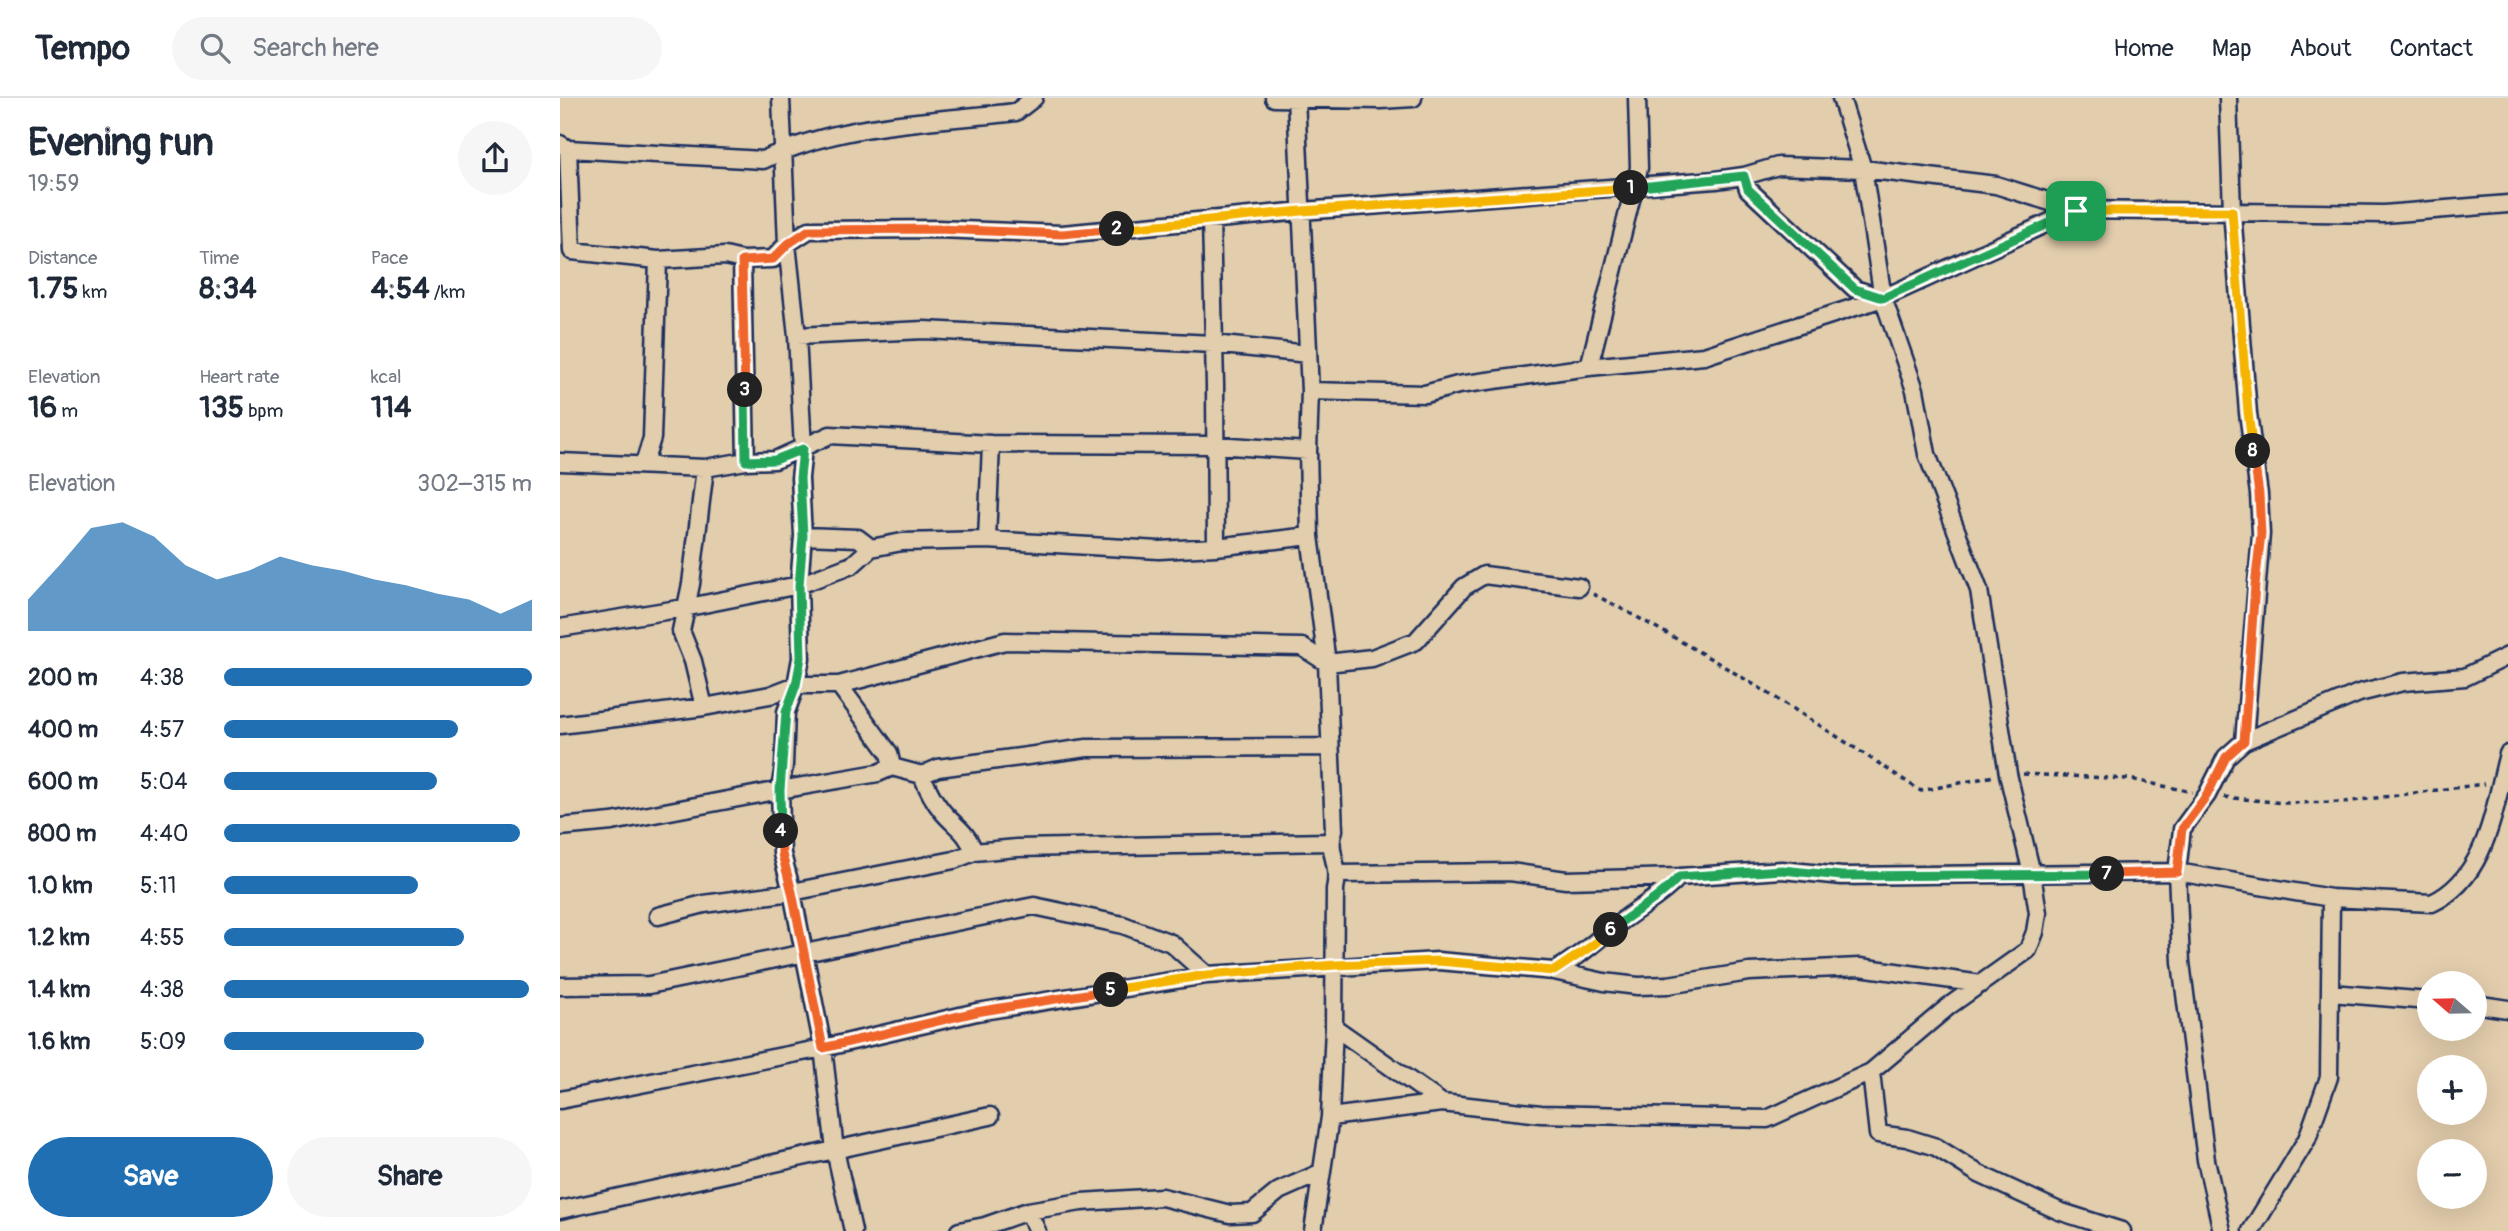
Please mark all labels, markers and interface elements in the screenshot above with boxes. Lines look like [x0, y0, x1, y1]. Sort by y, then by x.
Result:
search box [172, 17, 662, 80]
text: Tempo [35, 28, 130, 69]
icon: search [196, 29, 234, 67]
text: Search here [252, 32, 379, 64]
text: Home [2113, 34, 2174, 63]
text: Map [2212, 34, 2252, 63]
text: About [2290, 34, 2352, 63]
text: Contact [2390, 34, 2473, 63]
text: Evening run [28, 119, 214, 167]
button: share [458, 121, 532, 195]
text: 19:59 [28, 169, 79, 198]
pin: 1 [1614, 170, 1648, 206]
text: 1 [1627, 175, 1634, 199]
pin [2046, 181, 2106, 241]
icon: arrive [2057, 192, 2095, 230]
pin: 2 [1100, 212, 1134, 246]
text: 2 [1111, 216, 1122, 240]
text: Distance [28, 246, 97, 270]
text: Time [199, 246, 239, 270]
text: Pace [371, 246, 408, 270]
text: 1.75 [28, 270, 78, 307]
text: 8:34 [199, 270, 257, 307]
text: 4:54 [371, 270, 430, 307]
text: km [78, 280, 107, 304]
text: /km [430, 280, 465, 304]
text: Elevation [28, 365, 100, 389]
text: Heart rate [199, 365, 279, 389]
text: kcal [371, 365, 402, 389]
pin: 3 [728, 372, 762, 408]
text: 3 [739, 377, 750, 401]
text: 16 [28, 389, 57, 426]
text: 135 [199, 389, 244, 426]
text: 114 [371, 389, 412, 426]
text: m [57, 399, 78, 423]
text: bpm [244, 399, 283, 423]
pin: 8 [2236, 434, 2270, 468]
text: 8 [2248, 438, 2257, 462]
text: Elevation [28, 469, 116, 498]
text: 302–315 m [417, 469, 532, 498]
text: 200 m [28, 663, 98, 692]
text: 4:38 [140, 663, 184, 692]
text: 400 m [28, 715, 98, 744]
text: 4:57 [140, 715, 184, 744]
text: 600 m [28, 767, 98, 796]
text: 5:04 [140, 767, 188, 796]
pin: 4 [764, 814, 798, 848]
text: 4 [775, 818, 786, 842]
text: 800 m [28, 819, 96, 848]
text: 4:40 [140, 819, 189, 848]
pin: 7 [2090, 856, 2124, 892]
text: 7 [2101, 861, 2112, 885]
text: 1.0 km [28, 871, 93, 900]
text: 5:11 [140, 871, 177, 900]
pin: 6 [1594, 912, 1628, 948]
text: 6 [1605, 917, 1616, 941]
text: 1.2 km [28, 923, 90, 952]
text: 4:55 [140, 923, 184, 952]
north arrow [2417, 971, 2487, 1041]
map controls [2417, 971, 2487, 1209]
pin: 5 [1094, 972, 1128, 1008]
text: 1.4 km [28, 975, 90, 1004]
text: 4:38 [140, 975, 184, 1004]
text: 5 [1105, 977, 1116, 1001]
text: 1.6 km [28, 1027, 90, 1056]
text: 5:09 [140, 1027, 186, 1056]
button: + [2417, 1055, 2487, 1125]
button: Save [28, 1137, 273, 1217]
button: Share [287, 1137, 532, 1217]
button: − [2417, 1139, 2487, 1209]

